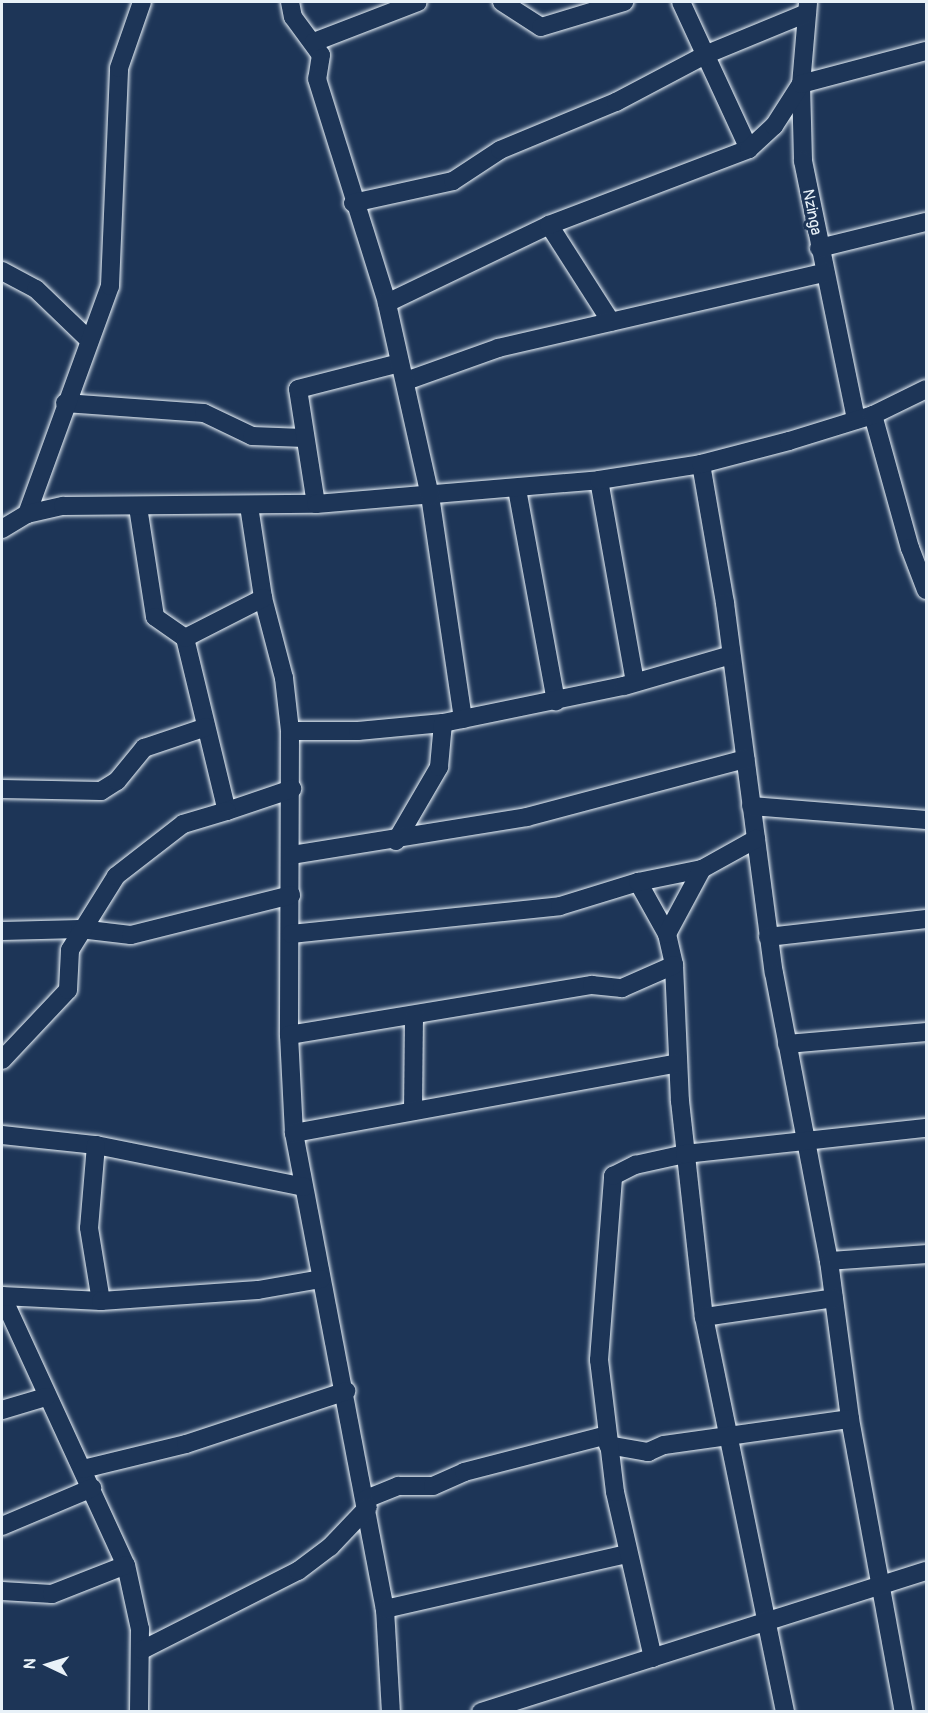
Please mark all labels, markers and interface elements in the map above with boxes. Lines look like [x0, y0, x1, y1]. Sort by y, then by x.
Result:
street label: Nzinga [798, 187, 826, 237]
north arrow [18, 1635, 78, 1695]
text: N [20, 1658, 40, 1670]

